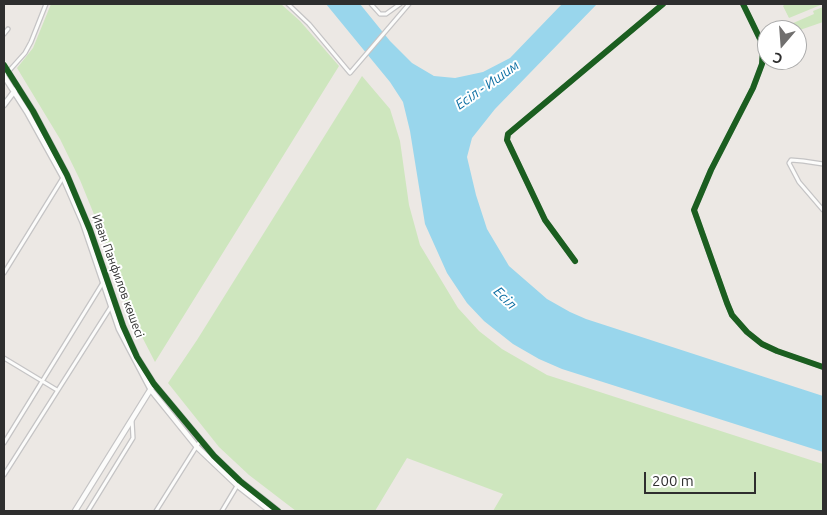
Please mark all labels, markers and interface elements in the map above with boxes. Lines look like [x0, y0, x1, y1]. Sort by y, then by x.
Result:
north arrow [757, 20, 807, 70]
text: С [771, 49, 784, 67]
water label: Есіл - Ишим [452, 57, 522, 113]
street label: Иван Панфилов көшесі [89, 212, 147, 340]
water label: Есіл [490, 283, 520, 313]
scale bar [647, 462, 760, 494]
text: 200 m [652, 472, 694, 489]

